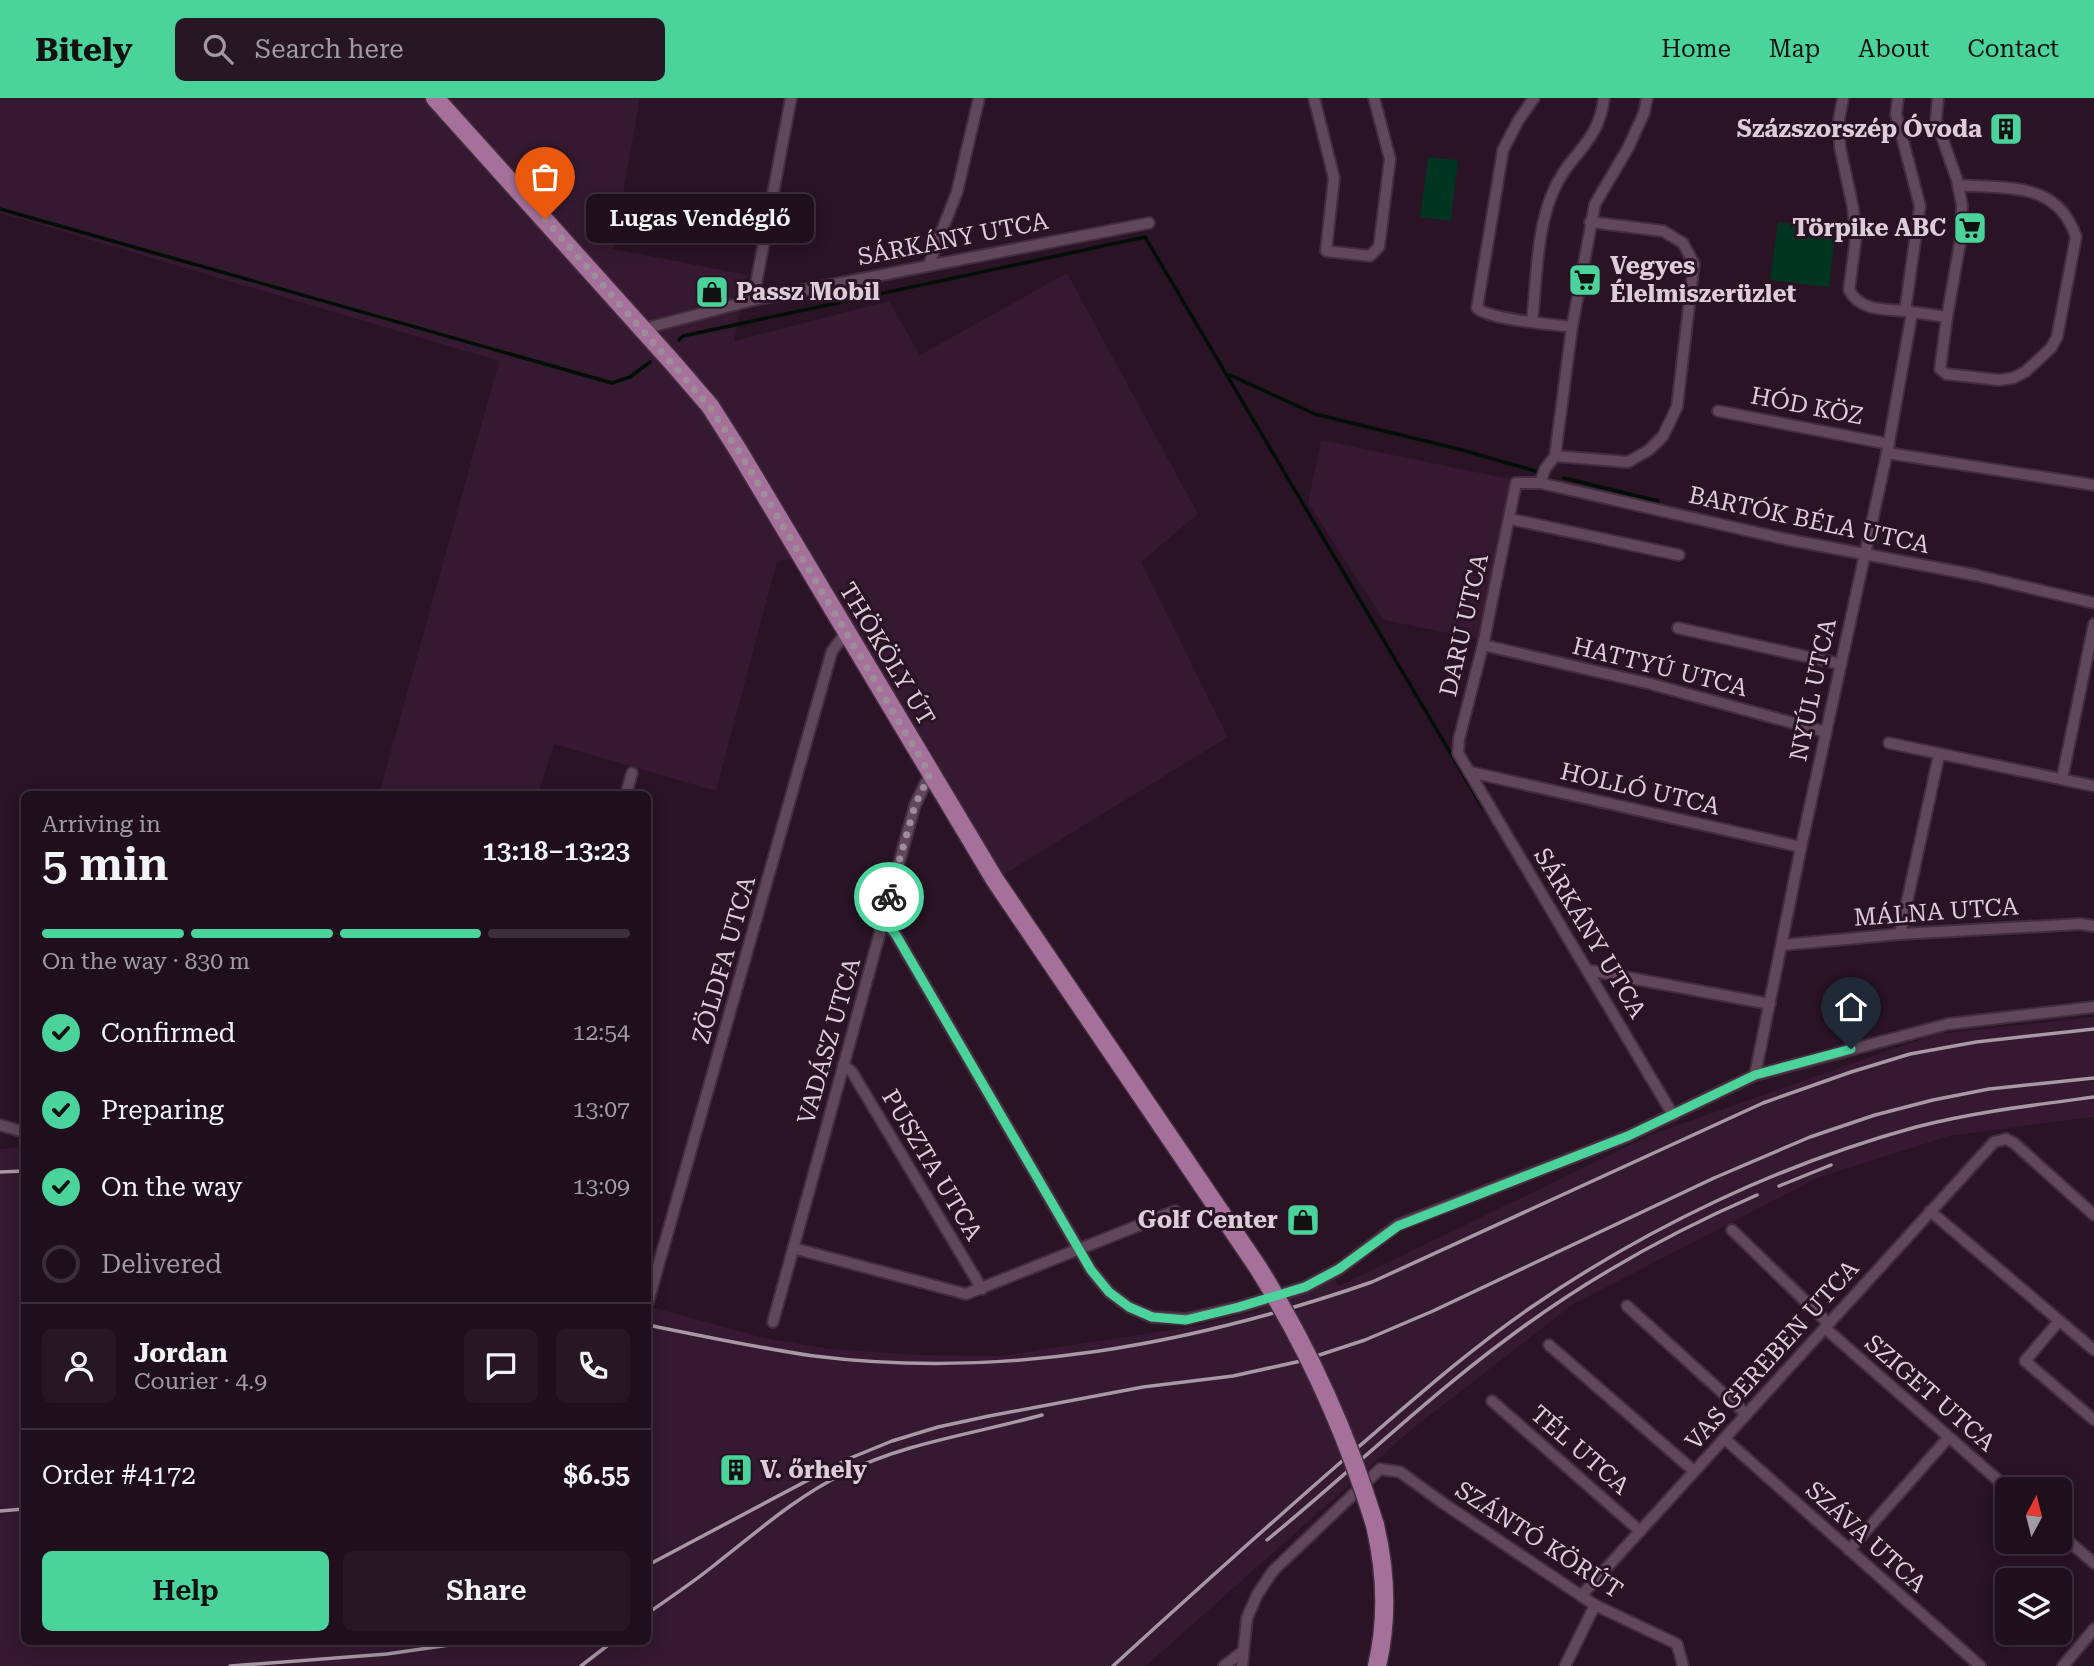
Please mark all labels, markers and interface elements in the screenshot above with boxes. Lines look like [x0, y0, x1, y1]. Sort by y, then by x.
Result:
search box [175, 18, 665, 81]
text: Bitely [35, 30, 133, 69]
icon: search [199, 30, 237, 68]
text: Search here [255, 34, 404, 64]
text: Home [1661, 35, 1731, 63]
text: Map [1769, 35, 1820, 63]
text: About [1858, 35, 1929, 63]
text: Contact [1967, 35, 2059, 63]
building icon: Százszorszép Óvoda [1987, 110, 2025, 148]
place label: Százszorszép Óvoda [1737, 113, 1982, 143]
pin [515, 147, 575, 219]
icon: bag [526, 158, 564, 196]
callout: Lugas Vendéglő [587, 194, 814, 244]
text: Lugas Vendéglő [609, 205, 791, 232]
street label: SÁRKÁNY UTCA [855, 206, 1051, 271]
supermarket icon: Törpike ABC [1951, 209, 1989, 247]
place label: Törpike ABC [1792, 214, 1946, 242]
place label: Vegyes Élelmiszerüzlet [1610, 252, 1796, 308]
supermarket icon: Vegyes Élelmiszerüzlet [1566, 261, 1604, 299]
shop icon: Passz Mobil [693, 273, 731, 311]
place label: Passz Mobil [736, 278, 880, 306]
street label: HÓD KÖZ [1748, 380, 1866, 431]
street label: BARTÓK BÉLA UTCA [1686, 480, 1932, 559]
street label: DARU UTCA [1434, 551, 1494, 699]
street label: THÖKÖLY ÚT [833, 577, 942, 731]
street label: NYÚL UTCA [1783, 616, 1842, 764]
street label: HATTYÚ UTCA [1570, 631, 1751, 702]
street label: HOLLÓ UTCA [1558, 756, 1723, 821]
text: Arriving in [42, 811, 161, 838]
text: 13:18–13:23 [482, 836, 630, 866]
text: 5 min [42, 837, 169, 891]
street label: SÁRKÁNY UTCA [1528, 842, 1653, 1023]
courier [854, 862, 924, 932]
street label: ZÖLDFA UTCA [686, 873, 761, 1047]
icon: bike [870, 878, 908, 916]
street label: MÁLNA UTCA [1853, 891, 2020, 932]
text: On the way · 830 m [42, 948, 250, 975]
street label: VADÁSZ UTCA [791, 954, 866, 1128]
pin [1821, 977, 1881, 1049]
icon: home [1832, 988, 1870, 1026]
icon: check [42, 1014, 80, 1052]
text: Confirmed [101, 1018, 236, 1048]
text: 12:54 [573, 1019, 630, 1046]
street label: PUSZTA UTCA [876, 1085, 988, 1246]
icon: check [42, 1091, 80, 1129]
text: Preparing [101, 1095, 224, 1125]
text: 13:07 [573, 1096, 630, 1123]
icon: check [42, 1168, 80, 1206]
text: On the way [101, 1172, 242, 1202]
text: 13:09 [573, 1173, 630, 1200]
shop icon: Golf Center [1284, 1201, 1322, 1239]
place label: Golf Center [1138, 1206, 1278, 1234]
text: Delivered [101, 1249, 222, 1279]
street label: VAS GEREBEN UTCA [1680, 1254, 1865, 1456]
button: person [42, 1329, 116, 1403]
button: chat [464, 1329, 538, 1403]
button: phone [556, 1329, 630, 1403]
street label: SZIGET UTCA [1859, 1329, 2001, 1457]
text: Jordan [134, 1338, 228, 1368]
text: Courier · 4.9 [134, 1368, 267, 1395]
street label: TÉL UTCA [1525, 1399, 1636, 1501]
building icon: V. őrhely [717, 1451, 755, 1489]
place label: V. őrhely [760, 1456, 867, 1484]
text: Order #4172 [42, 1460, 196, 1490]
text: $6.55 [564, 1460, 630, 1490]
street label: SZÁNTÓ KÖRÚT [1450, 1475, 1628, 1604]
street label: SZÁVA UTCA [1800, 1475, 1933, 1598]
north arrow [1995, 1477, 2072, 1554]
map controls [1995, 1477, 2072, 1645]
button: Help [42, 1551, 329, 1631]
button: Share [343, 1551, 630, 1631]
button: layers [1995, 1568, 2072, 1645]

